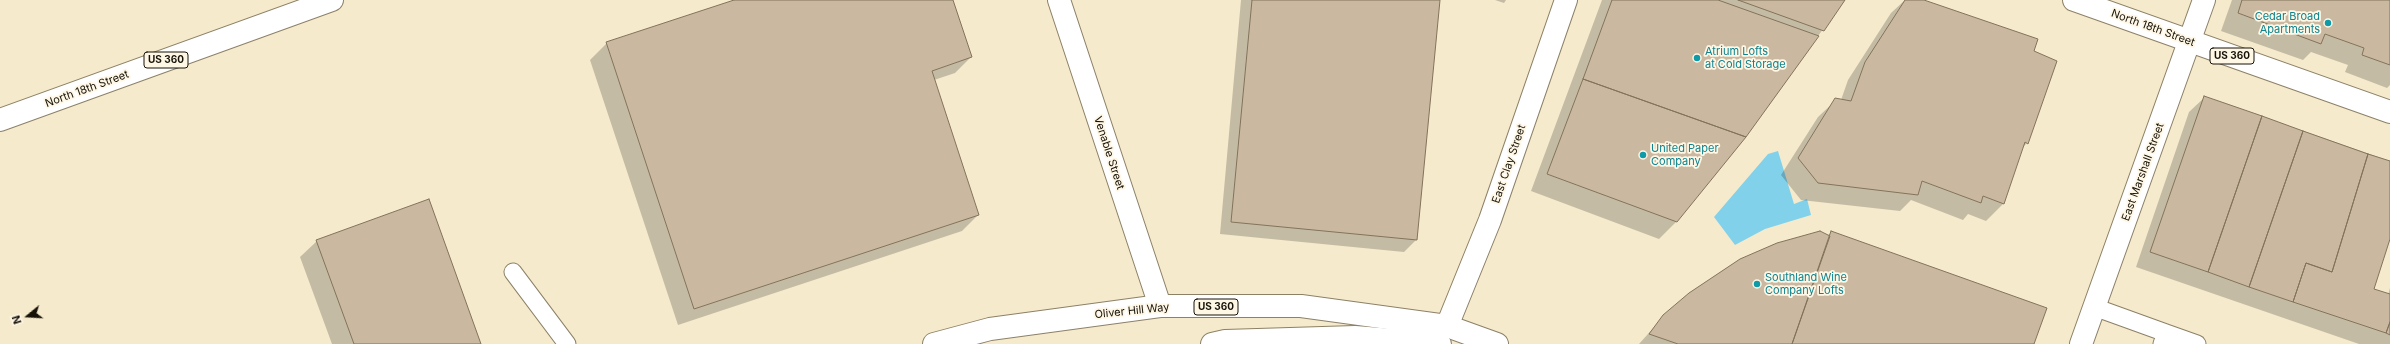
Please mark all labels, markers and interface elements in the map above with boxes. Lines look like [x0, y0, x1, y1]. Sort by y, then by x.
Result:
street label: North 18th Street [2109, 7, 2197, 49]
place label: Cedar Broad Apartments [2255, 10, 2320, 36]
marker: Cedar Broad Apartments [2323, 18, 2333, 28]
place label: Atrium Lofts at Cold Storage [1705, 45, 1786, 71]
road number: US 360 [2210, 48, 2254, 64]
road number: US 360 [144, 52, 188, 68]
marker: Atrium Lofts at Cold Storage [1692, 53, 1702, 63]
street label: North 18th Street [43, 68, 131, 110]
street label: Venable Street [1091, 115, 1127, 191]
street label: East Marshall Street [2119, 121, 2167, 223]
street label: East Clay Street [1489, 123, 1529, 205]
place label: United Paper Company [1651, 142, 1719, 168]
marker: United Paper Company [1638, 150, 1648, 160]
place label: Southland Wine Company Lofts [1765, 271, 1847, 297]
marker: Southland Wine Company Lofts [1752, 279, 1762, 289]
north arrow [8, 296, 48, 336]
road number: US 360 [1194, 299, 1238, 315]
street label: Oliver Hill Way [1094, 301, 1170, 321]
text: N [9, 314, 25, 326]

